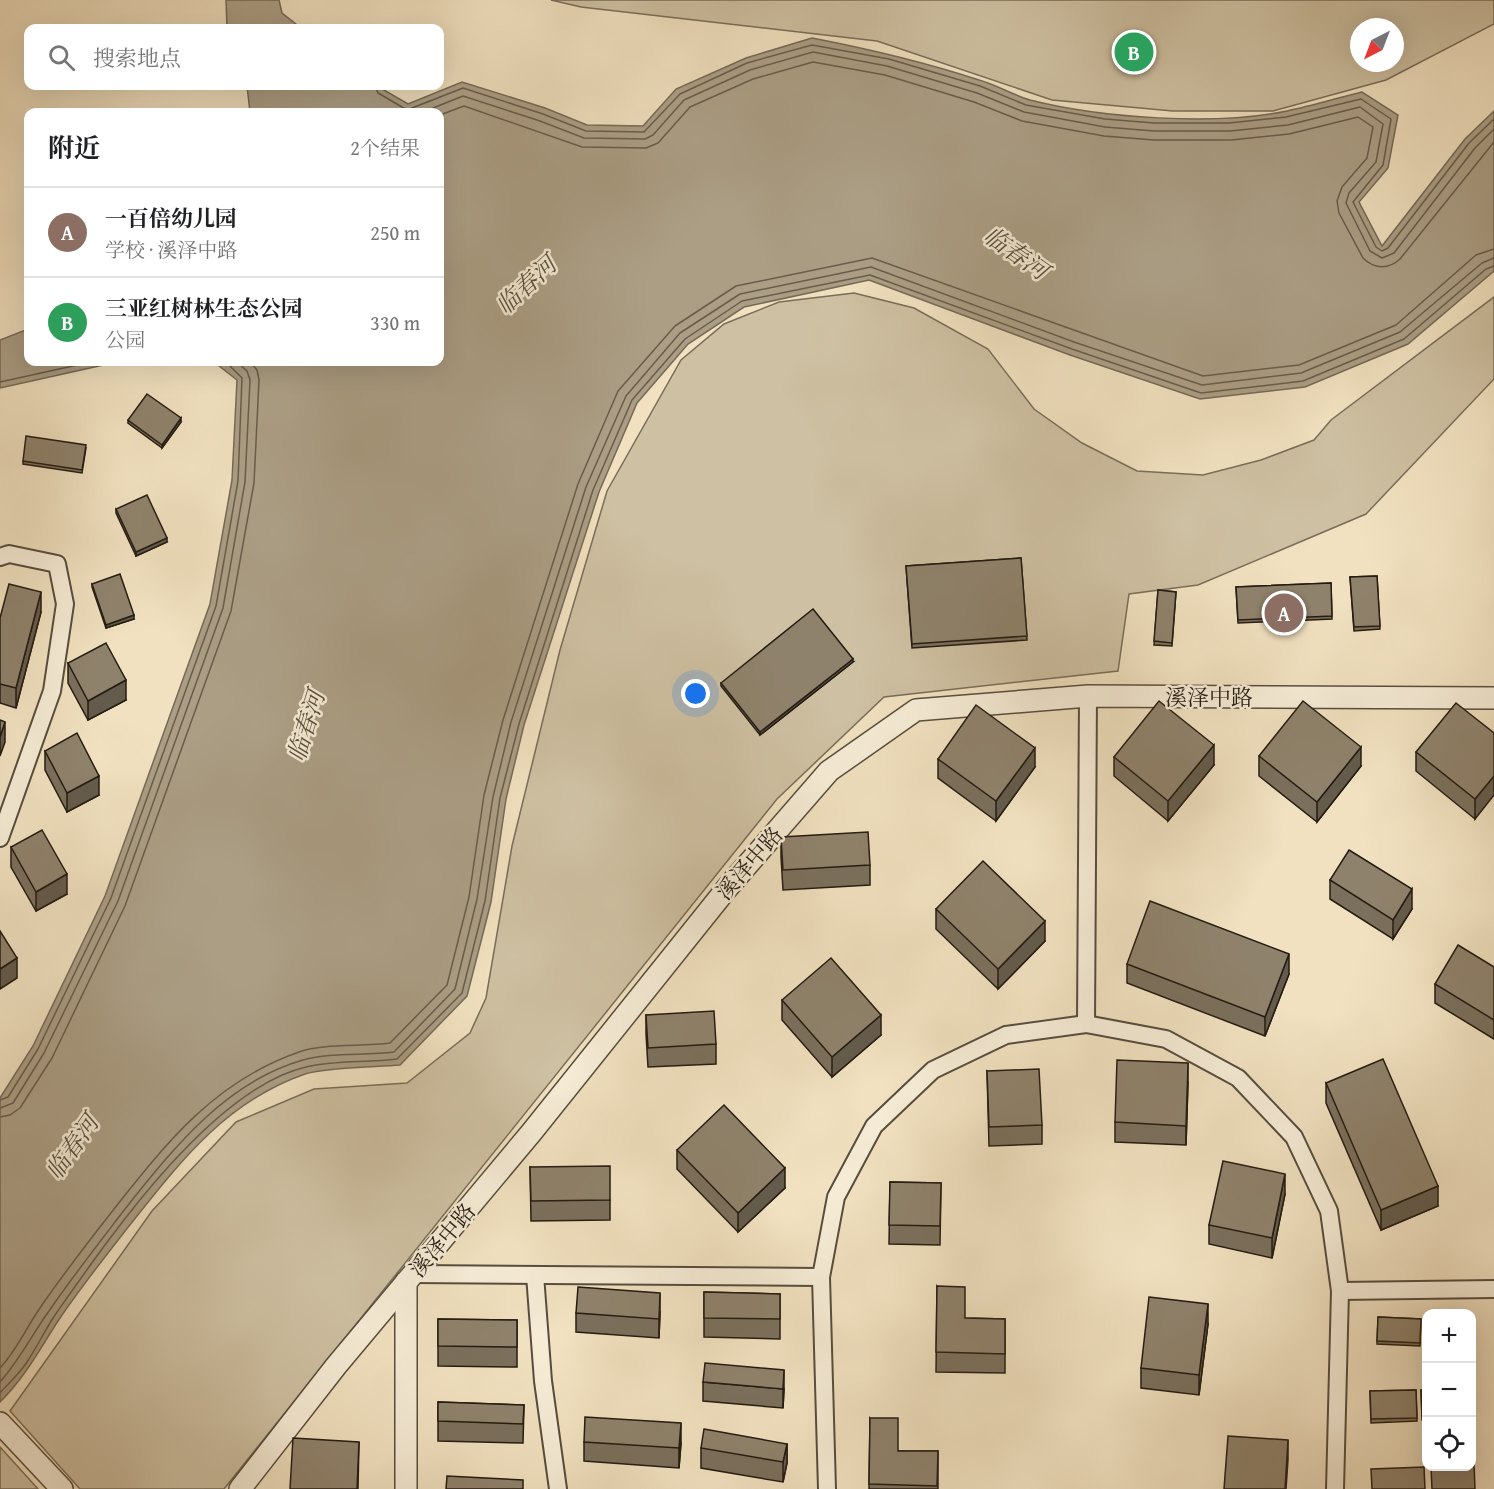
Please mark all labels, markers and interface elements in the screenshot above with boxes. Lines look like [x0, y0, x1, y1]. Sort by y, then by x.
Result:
north arrow [1350, 18, 1404, 72]
search box [24, 24, 444, 90]
pin: B [1114, 29, 1154, 74]
icon: search [45, 41, 78, 74]
text: 搜索地点 [93, 42, 181, 74]
text: 附近 [48, 128, 100, 167]
text: 2个结果 [350, 133, 420, 162]
text: 一百倍幼儿园 [105, 202, 237, 234]
text: A [61, 218, 74, 247]
text: 250 m [370, 218, 420, 247]
water label: 临春河 [976, 218, 1059, 290]
text: 学校 · 溪泽中路 [105, 235, 237, 264]
water label: 临春河 [488, 245, 567, 322]
text: 三亚红树林生态公园 [105, 292, 303, 324]
text: B [61, 308, 74, 337]
text: 330 m [370, 308, 420, 337]
text: 公园 [105, 325, 145, 354]
pin: A [1264, 590, 1304, 636]
your location [681, 679, 710, 708]
street label: 溪泽中路 [1165, 681, 1253, 713]
water label: 临春河 [279, 683, 334, 766]
street label: 溪泽中路 [708, 819, 790, 907]
water label: 临春河 [37, 1104, 109, 1187]
street label: 溪泽中路 [401, 1196, 483, 1284]
map controls [1422, 1309, 1476, 1471]
button: + [1422, 1309, 1476, 1363]
button: − [1422, 1363, 1476, 1417]
button: locate [1422, 1417, 1476, 1471]

